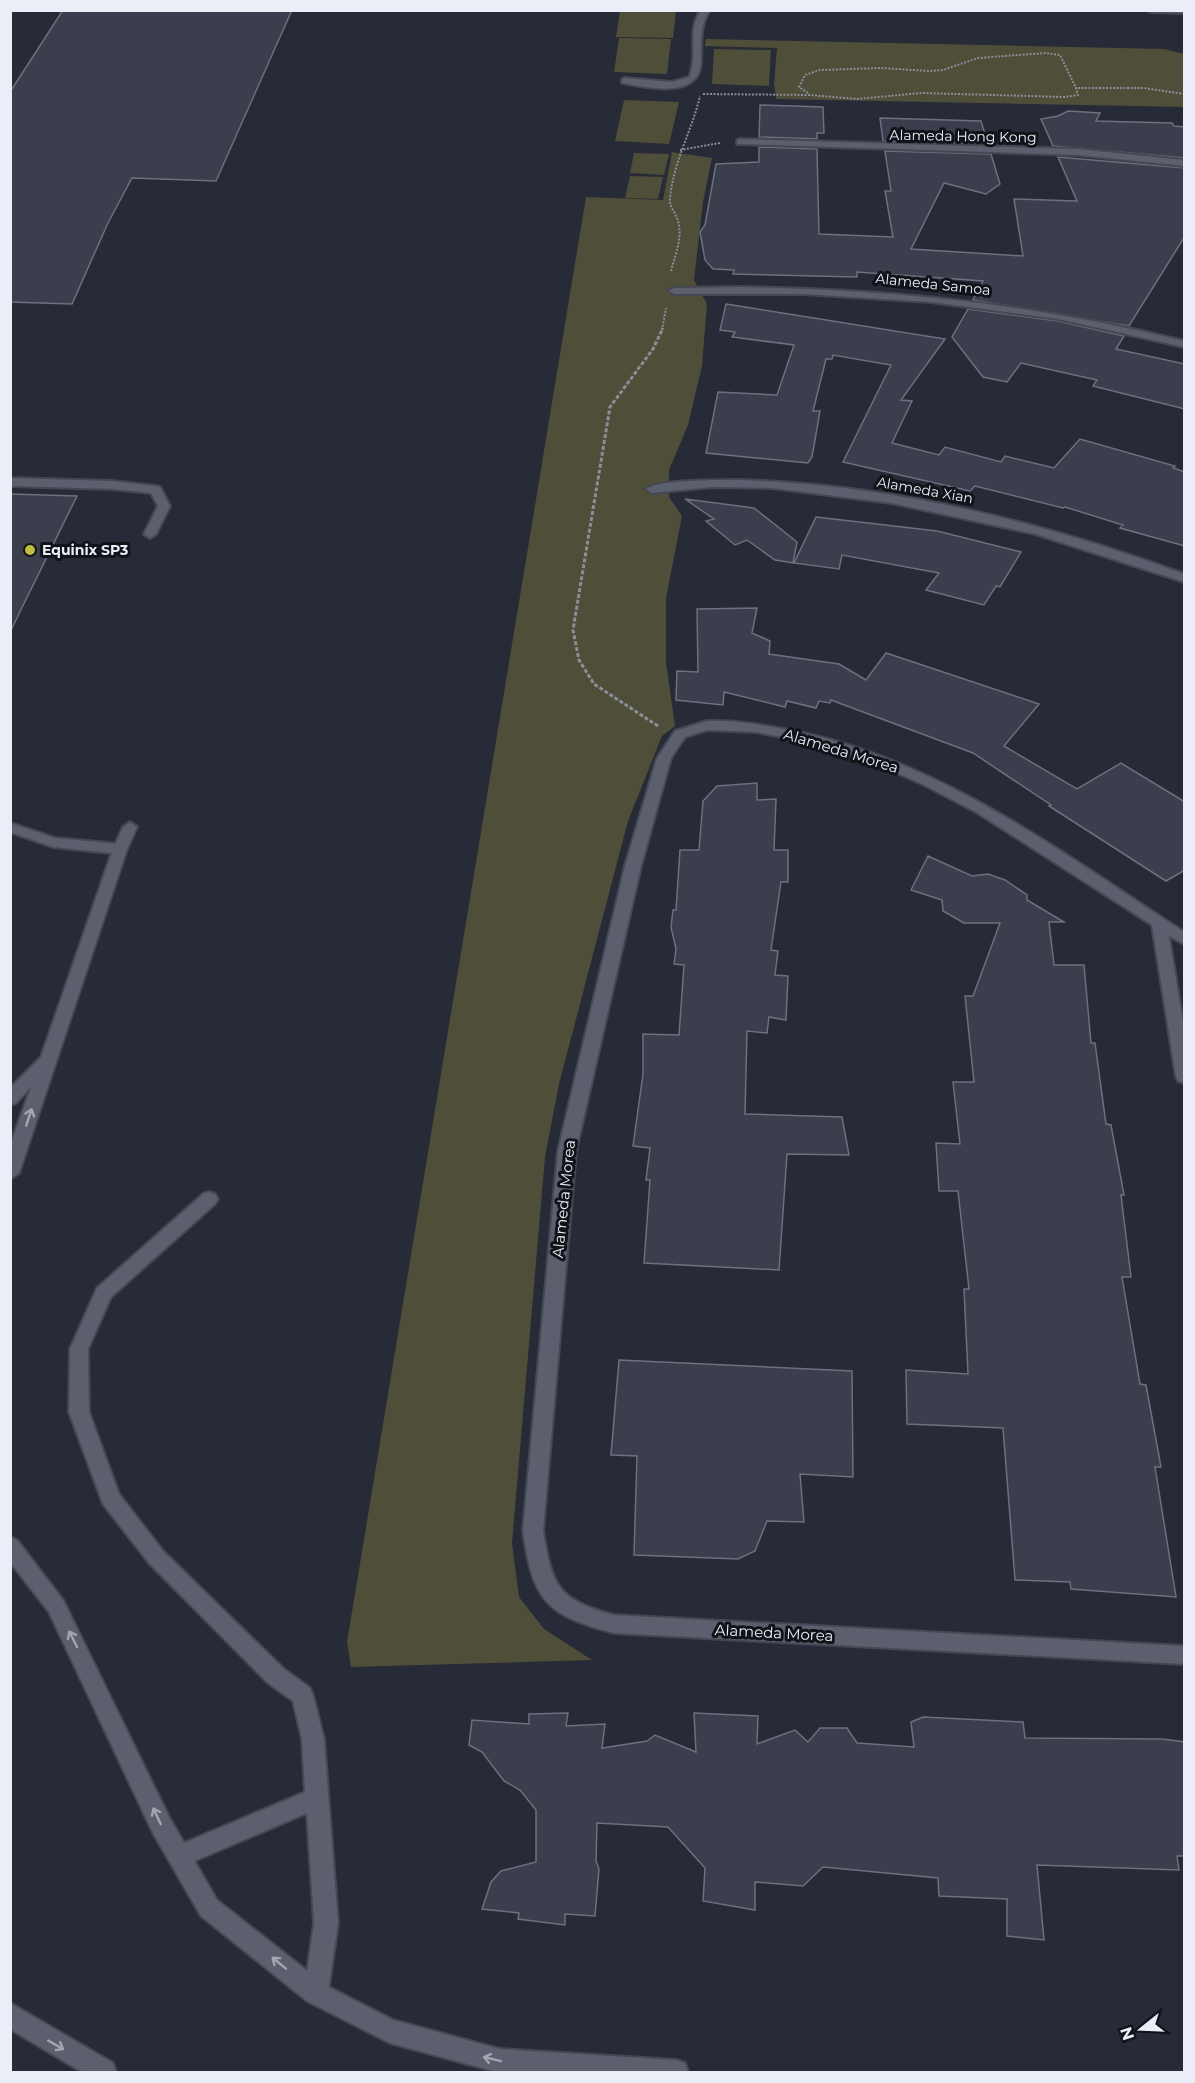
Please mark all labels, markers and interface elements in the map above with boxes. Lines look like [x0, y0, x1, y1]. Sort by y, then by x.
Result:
street label: Alameda Hong Kong [889, 126, 1037, 146]
street label: Alameda Samoa [875, 269, 991, 299]
street label: Alameda Xian [875, 473, 975, 507]
place label: Equinix SP3 [42, 541, 128, 559]
marker: Equinix SP3 [23, 543, 37, 557]
street label: Alameda Morea [782, 724, 901, 777]
one-way arrow [24, 1108, 35, 1127]
street label: Alameda Morea [548, 1139, 579, 1259]
street label: Alameda Morea [714, 1620, 834, 1645]
one-way arrow [66, 1631, 78, 1649]
one-way arrow [150, 1807, 162, 1825]
one-way arrow [271, 1957, 287, 1970]
north arrow [1111, 1999, 1171, 2059]
text: N [1116, 2024, 1138, 2043]
one-way arrow [48, 2039, 65, 2051]
one-way arrow [483, 2052, 502, 2064]

